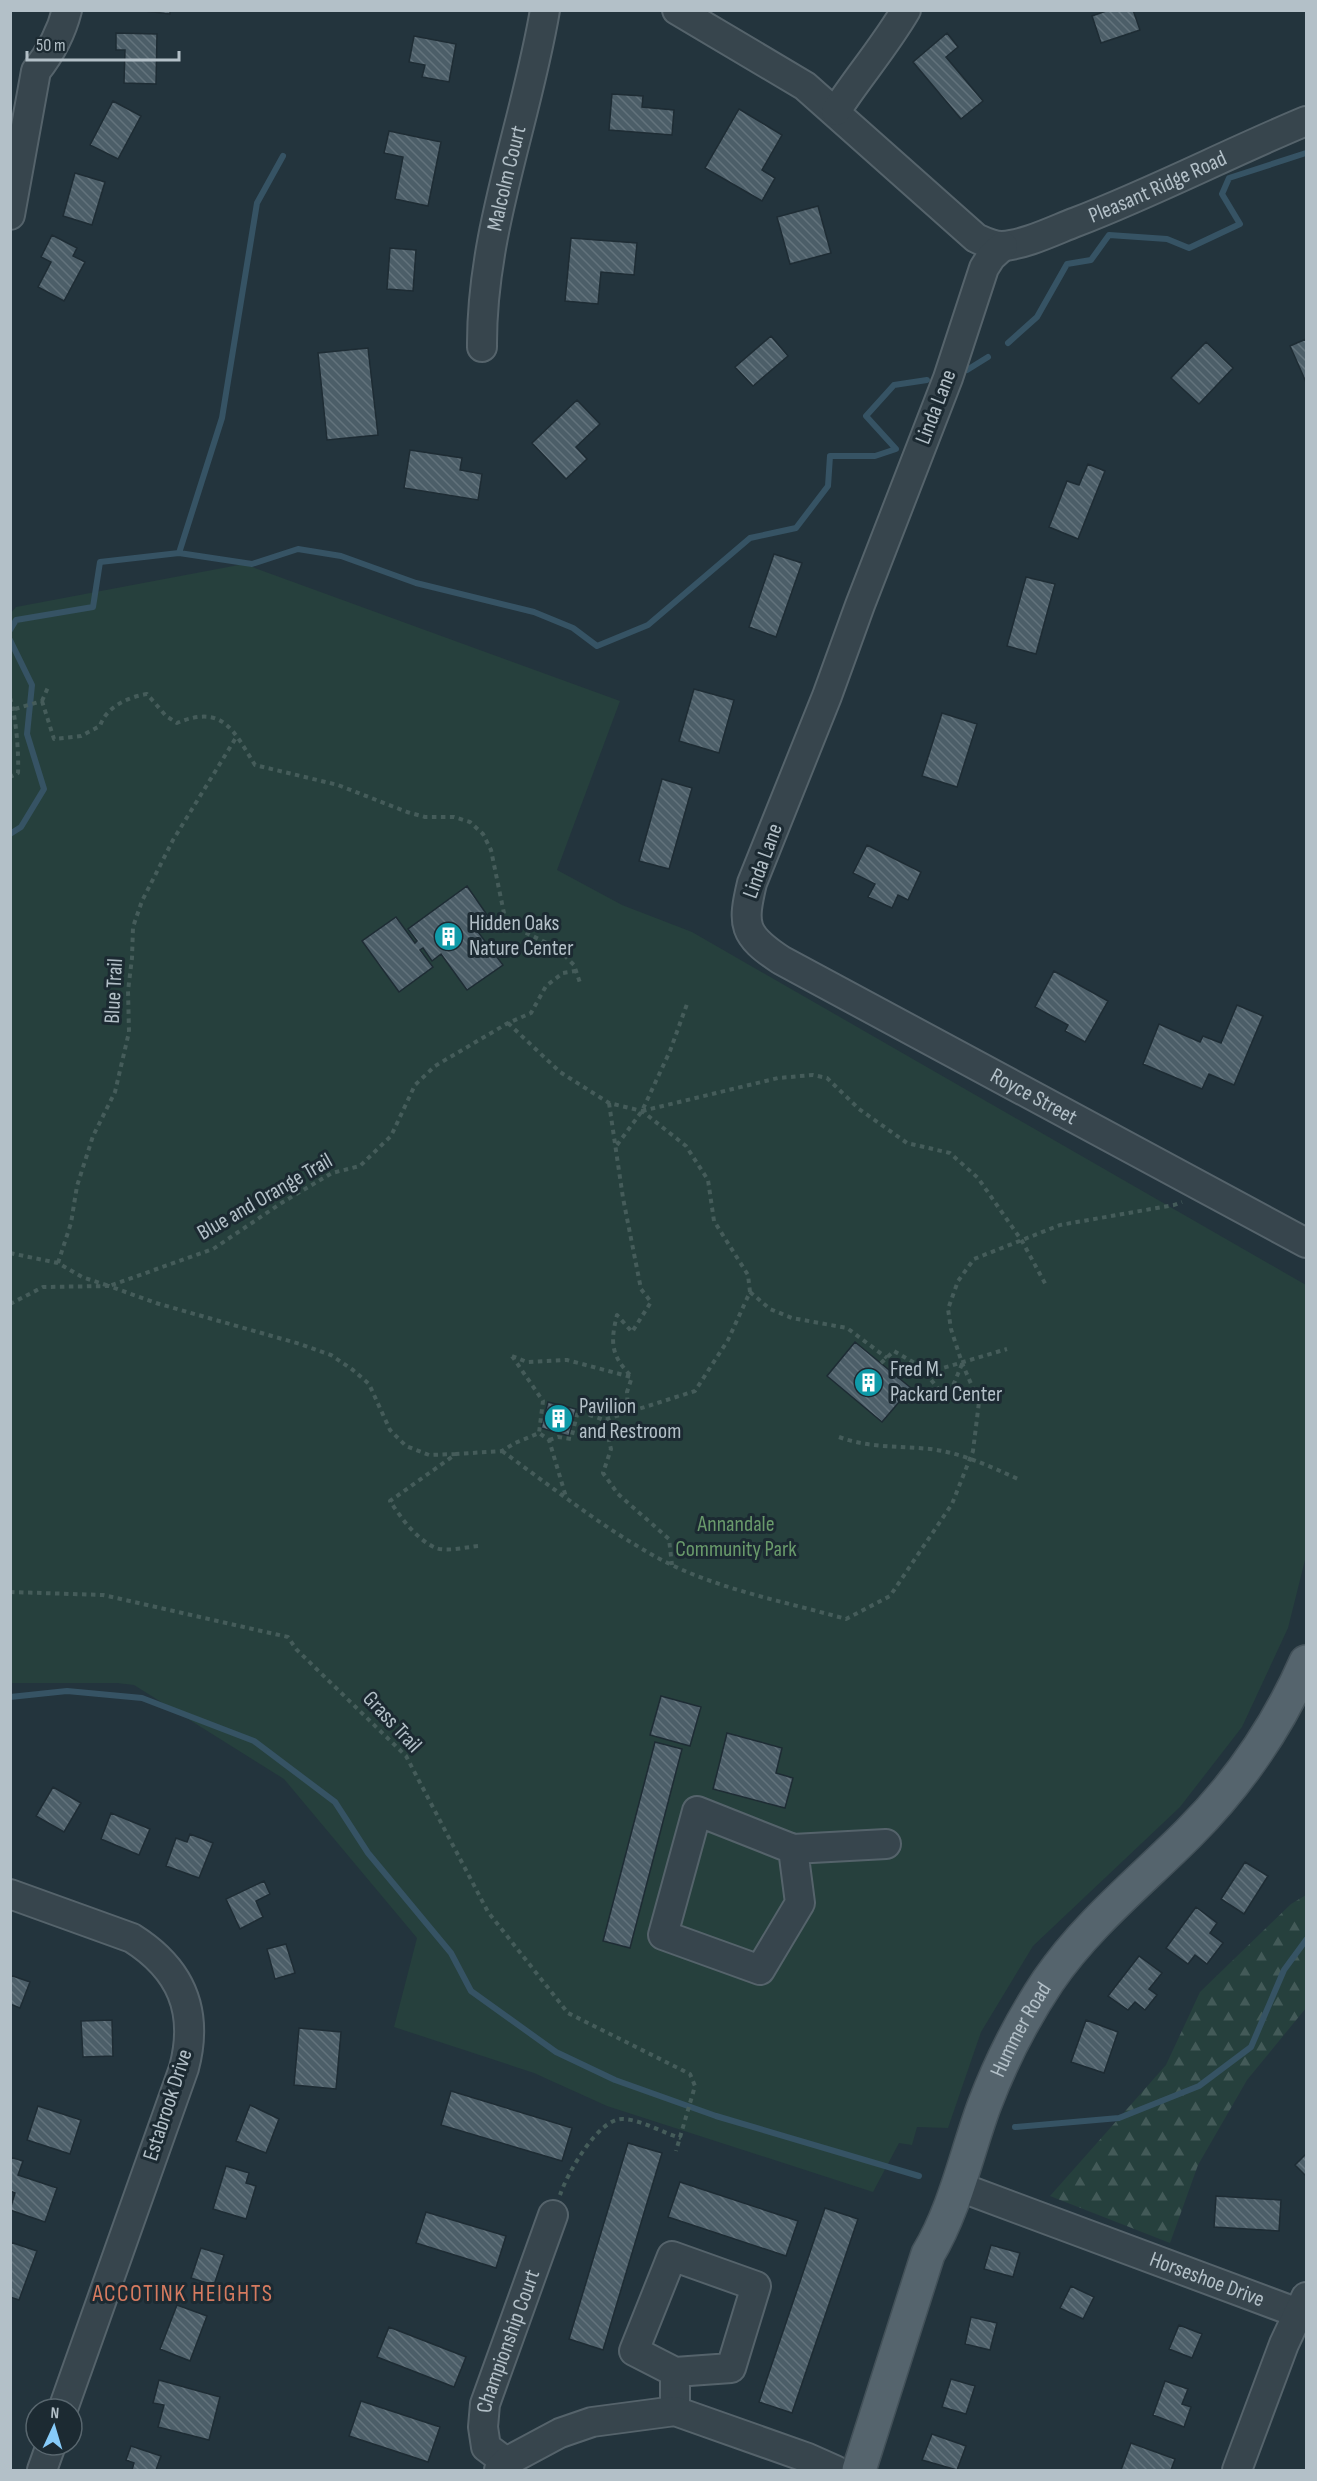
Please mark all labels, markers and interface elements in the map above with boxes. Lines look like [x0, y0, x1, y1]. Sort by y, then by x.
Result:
scale bar [27, 24, 178, 62]
text: 50 m [36, 35, 66, 56]
street label: Malcolm Court [481, 122, 532, 233]
street label: Pleasant Ridge Road [1085, 144, 1231, 229]
street label: Linda Lane [909, 366, 963, 448]
street label: Linda Lane [737, 820, 789, 902]
place label: Hidden Oaks Nature Center [469, 910, 573, 962]
building icon: Hidden Oaks Nature Center [432, 920, 464, 952]
street label: Blue Trail [99, 958, 129, 1024]
street label: Royce Street [986, 1062, 1082, 1131]
street label: Blue and Orange Trail [193, 1147, 337, 1247]
place label: Fred M. Packard Center [890, 1356, 1002, 1408]
building icon: Fred M. Packard Center [853, 1366, 885, 1398]
place label: Pavilion and Restroom [579, 1393, 681, 1445]
building icon: Pavilion and Restroom [542, 1403, 574, 1435]
park label: Annandale Community Park [675, 1511, 797, 1563]
street label: Grass Trail [357, 1686, 427, 1758]
street label: Hummer Road [984, 1977, 1057, 2081]
street label: Estabrook Drive [137, 2046, 199, 2164]
street label: Horseshoe Drive [1146, 2246, 1268, 2313]
street label: Championship Court [471, 2266, 546, 2414]
district label: ACCOTINK HEIGHTS [91, 2279, 274, 2308]
north arrow [24, 2397, 84, 2457]
text: N [50, 2404, 60, 2423]

